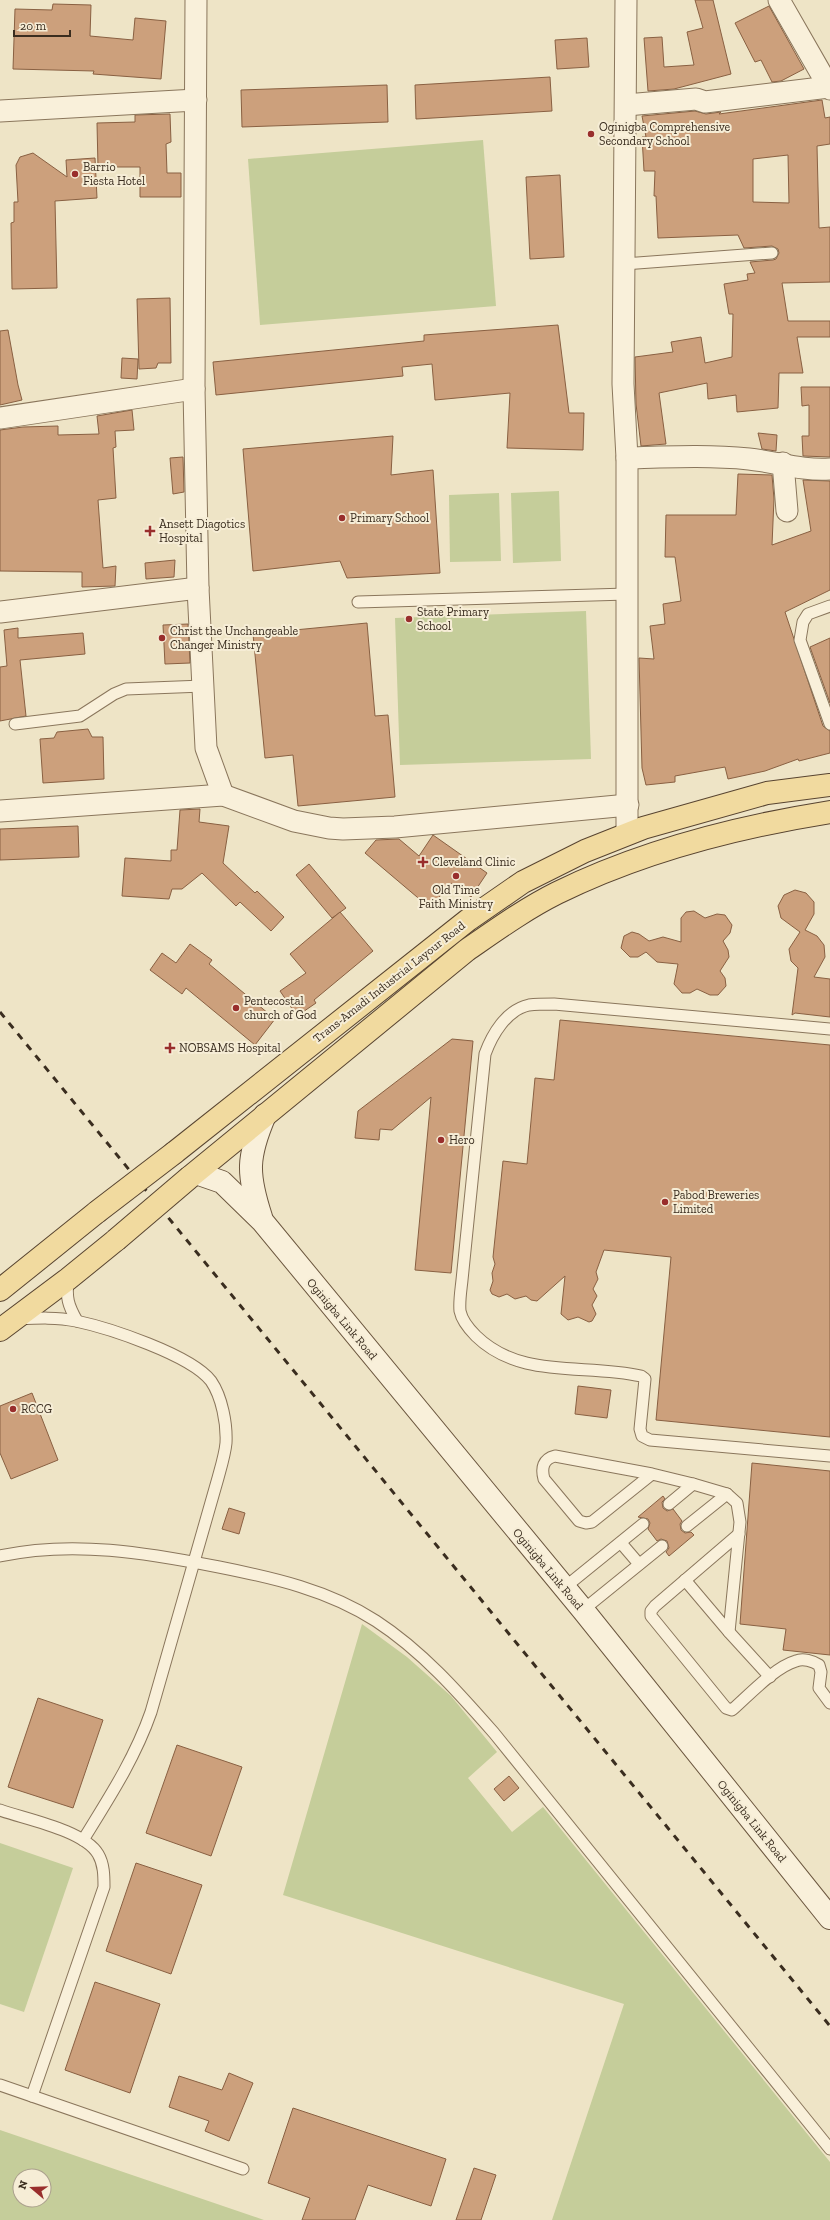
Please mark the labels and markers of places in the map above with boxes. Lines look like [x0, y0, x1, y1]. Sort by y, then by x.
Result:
place label: Oginigba Comprehensive Secondary School [599, 120, 731, 148]
marker: Oginigba Comprehensive Secondary School [586, 129, 596, 139]
place label: Barrio Fiesta Hotel [83, 160, 145, 188]
marker: Barrio Fiesta Hotel [70, 169, 80, 179]
place label: Primary School [350, 511, 429, 525]
marker: Primary School [337, 513, 347, 523]
place label: Ansett Diagotics Hospital [159, 517, 245, 545]
marker: Ansett Diagotics Hospital [144, 525, 156, 537]
place label: State Primary School [417, 605, 490, 633]
marker: State Primary School [404, 614, 414, 624]
place label: Christ the Unchangeable Changer Ministry [170, 624, 299, 652]
marker: Christ the Unchangeable Changer Ministry [157, 633, 167, 643]
place label: Cleveland Clinic [432, 855, 516, 869]
marker: Cleveland Clinic [417, 856, 429, 868]
marker: Old Time Faith Ministry [451, 871, 461, 881]
place label: Old Time Faith Ministry [419, 883, 494, 911]
place label: Pentecostal church of God [244, 994, 317, 1022]
marker: Pentecostal church of God [231, 1003, 241, 1013]
place label: NOBSAMS Hospital [179, 1041, 281, 1055]
marker: NOBSAMS Hospital [164, 1042, 176, 1054]
place label: Hero [449, 1133, 475, 1147]
marker: Hero [436, 1135, 446, 1145]
place label: Pabod Breweries Limited [673, 1188, 759, 1216]
marker: Pabod Breweries Limited [660, 1197, 670, 1207]
place label: RCCG [21, 1402, 52, 1416]
marker: RCCG [8, 1404, 18, 1414]

